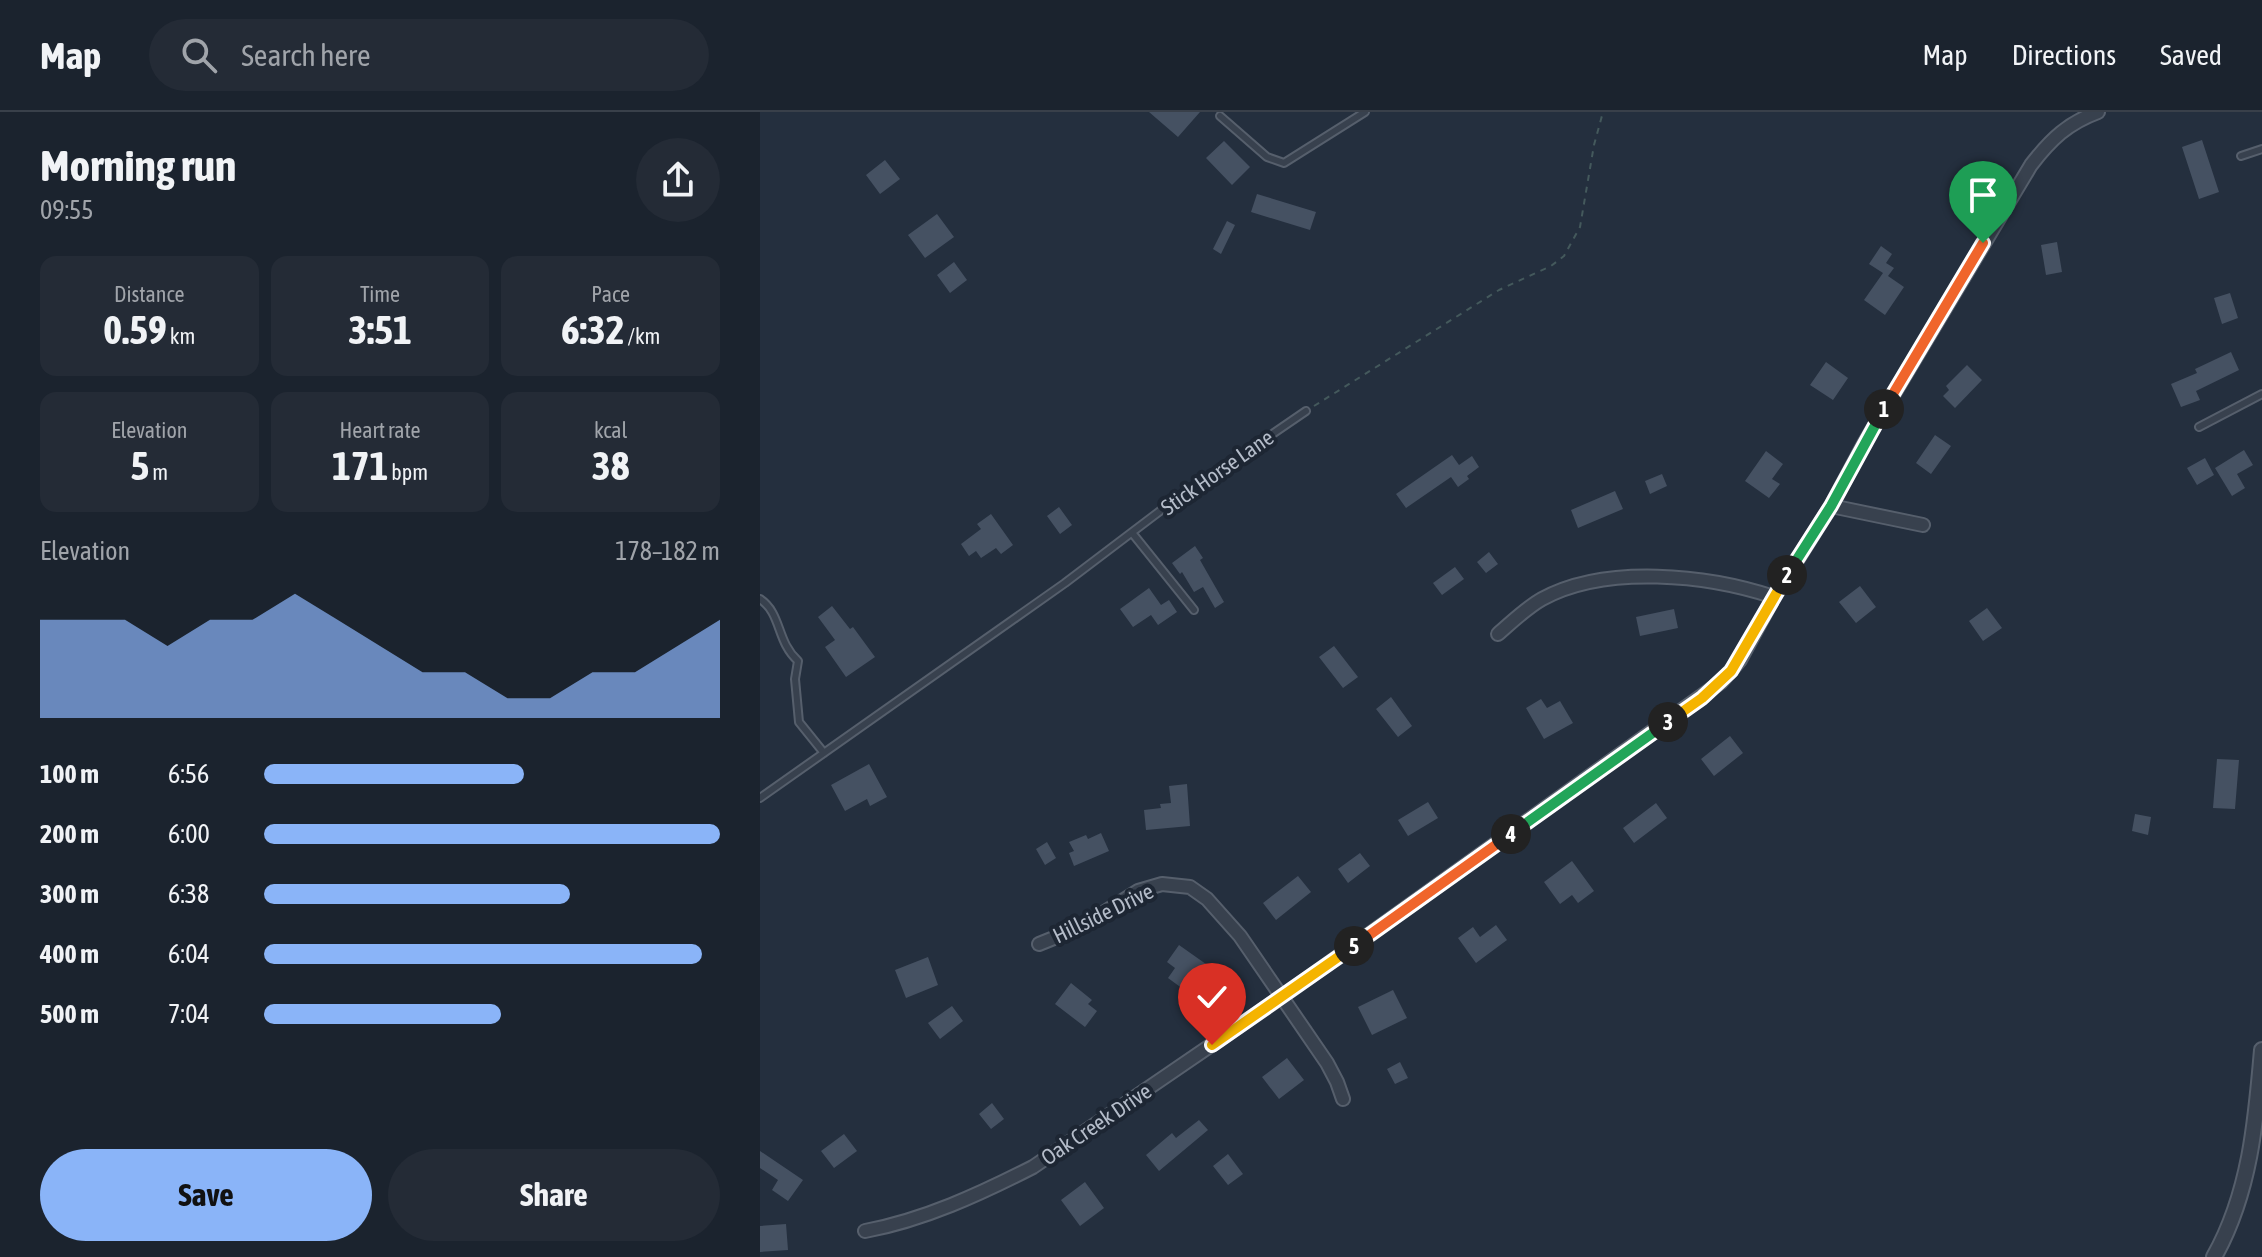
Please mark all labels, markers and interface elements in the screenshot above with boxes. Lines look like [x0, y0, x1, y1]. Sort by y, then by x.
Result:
search box [149, 19, 709, 91]
icon: search [177, 33, 221, 77]
text: Map [40, 34, 101, 77]
text: Search here [241, 38, 371, 72]
text: Map [1923, 39, 1968, 71]
text: Directions [2012, 39, 2116, 71]
text: Saved [2160, 39, 2222, 71]
button: share [636, 138, 720, 222]
text: Morning run [40, 140, 236, 190]
pin [1949, 161, 2017, 243]
icon: arrive [1961, 173, 2005, 217]
text: 09:55 [40, 195, 94, 225]
text: Distance [114, 281, 185, 307]
text: Time [360, 281, 400, 307]
text: Pace [591, 281, 630, 307]
text: 0.59 [103, 307, 167, 352]
text: 3:51 [348, 307, 412, 352]
text: 6:32 [561, 307, 624, 352]
text: km [167, 323, 195, 349]
text: /km [624, 323, 660, 349]
pin: 1 [1864, 389, 1904, 429]
text: 1 [1879, 396, 1889, 422]
text: Elevation [111, 417, 187, 443]
text: Heart rate [339, 417, 421, 443]
text: kcal [594, 417, 627, 443]
street label: Stick Horse Lane [1156, 424, 1278, 520]
text: 5 [130, 443, 149, 488]
text: 171 [332, 443, 388, 488]
text: 38 [592, 443, 629, 488]
text: m [149, 459, 168, 485]
text: bpm [388, 459, 428, 485]
text: Elevation [40, 536, 130, 566]
text: 178–182 m [615, 536, 720, 566]
pin: 2 [1767, 555, 1807, 595]
text: 2 [1782, 562, 1792, 588]
pin: 3 [1648, 702, 1688, 742]
text: 3 [1663, 709, 1673, 735]
text: 100 m [40, 759, 99, 789]
text: 6:56 [168, 759, 209, 789]
pin: 4 [1491, 814, 1531, 854]
text: 200 m [40, 819, 99, 849]
text: 6:00 [168, 819, 210, 849]
text: 4 [1506, 821, 1516, 847]
street label: Hillside Drive [1049, 878, 1157, 948]
text: 300 m [40, 879, 99, 909]
text: 6:38 [168, 879, 209, 909]
pin: 5 [1334, 926, 1374, 966]
text: 5 [1349, 933, 1359, 959]
text: 400 m [40, 939, 99, 969]
text: 6:04 [168, 939, 210, 969]
pin [1178, 963, 1246, 1045]
icon: check [1190, 975, 1234, 1019]
text: 500 m [40, 999, 99, 1029]
text: 7:04 [168, 999, 210, 1029]
street label: Oak Creek Drive [1036, 1078, 1156, 1170]
button: Save [40, 1149, 372, 1241]
button: Share [388, 1149, 720, 1241]

